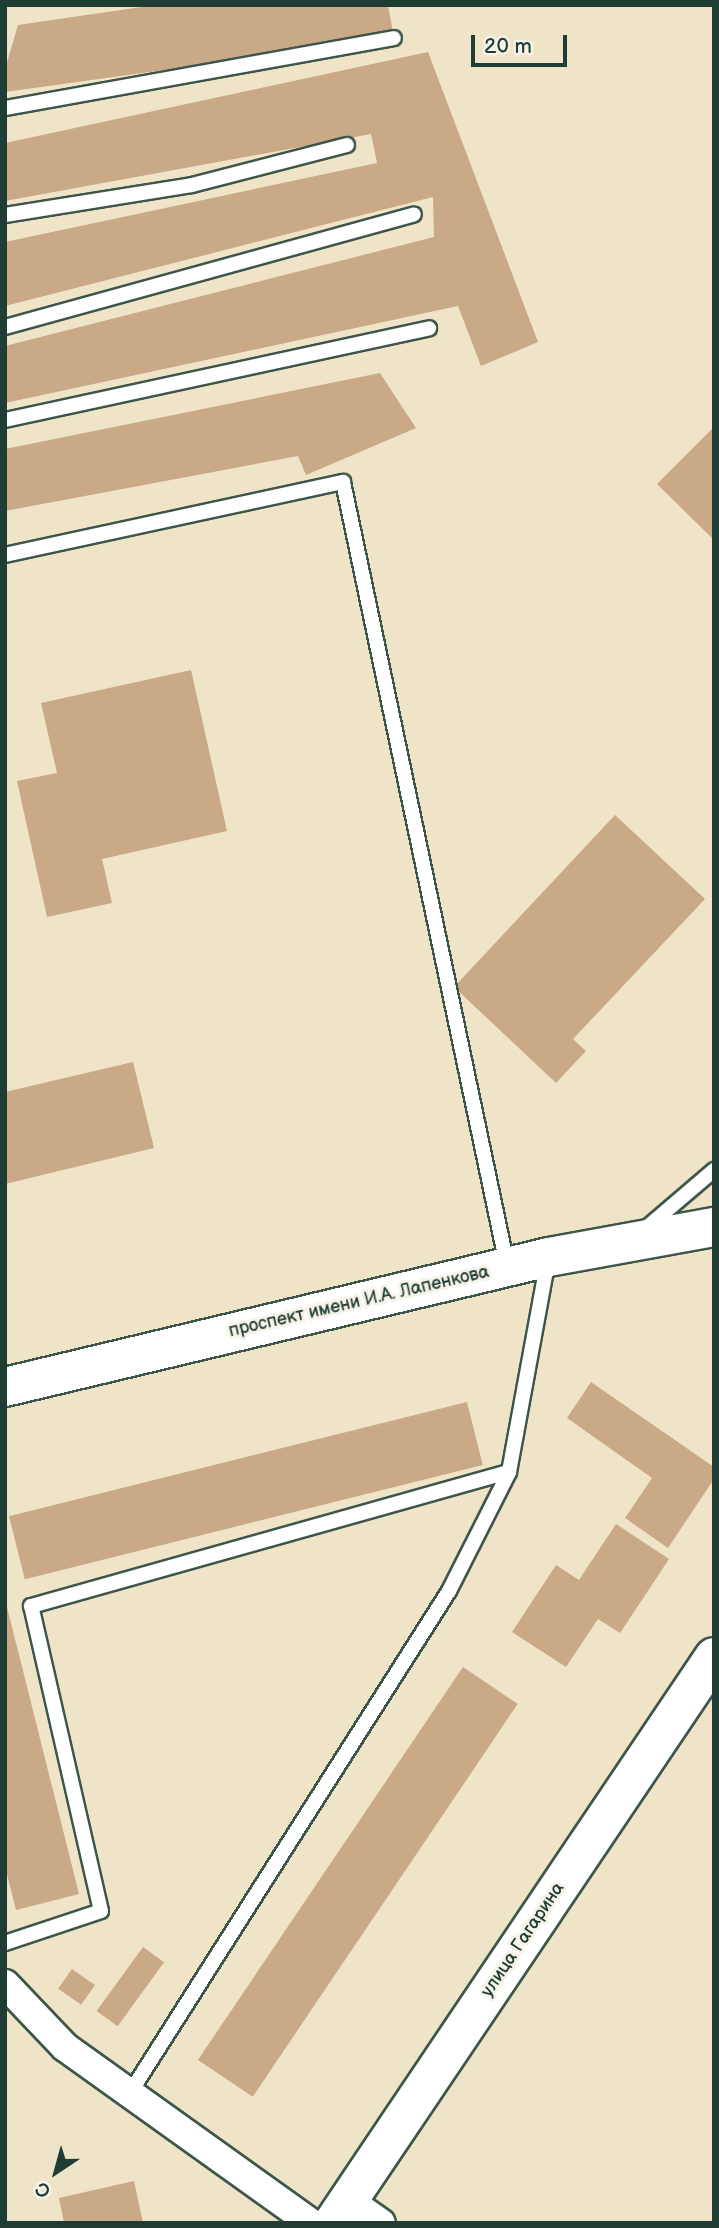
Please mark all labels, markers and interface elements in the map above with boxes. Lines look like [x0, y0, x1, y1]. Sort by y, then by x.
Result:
scale bar [474, 21, 570, 65]
text: 20 m [484, 34, 532, 59]
street label: проспект имени И.А. Лапенкова [227, 1261, 491, 1343]
street label: улица Гагарина [477, 1879, 569, 2001]
north arrow [21, 2137, 91, 2207]
text: С [31, 2176, 55, 2203]

